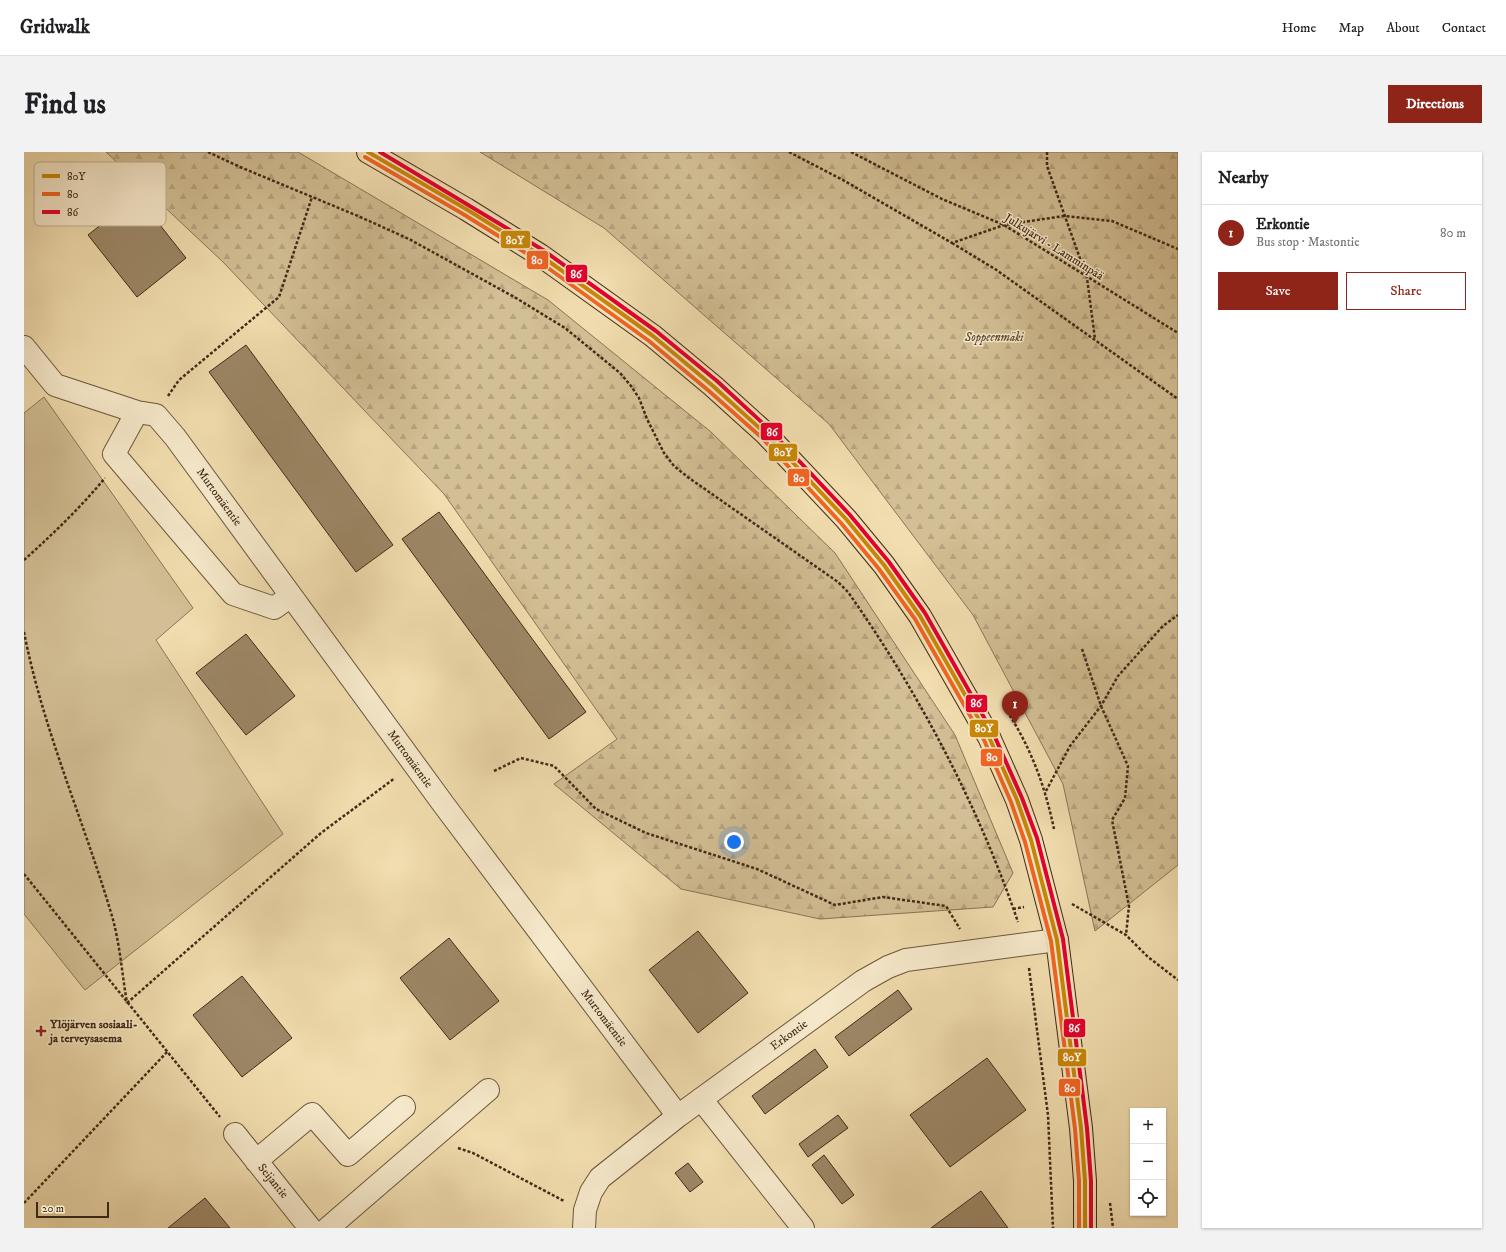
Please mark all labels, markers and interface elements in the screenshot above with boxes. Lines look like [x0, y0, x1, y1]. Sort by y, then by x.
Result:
text: Gridwalk [20, 16, 90, 39]
text: Home [1282, 19, 1316, 37]
text: Map [1338, 19, 1364, 37]
text: About [1386, 19, 1420, 37]
text: Contact [1442, 19, 1486, 37]
button: Directions [1388, 85, 1482, 123]
text: Find us [24, 87, 106, 122]
legend [34, 162, 166, 226]
text: Nearby [1218, 167, 1268, 189]
text: 80Y [67, 170, 86, 184]
text: 80 [67, 188, 79, 202]
text: 86 [67, 206, 80, 220]
street label: Julkujärvi - Lamminpää [1001, 210, 1107, 284]
text: Erkontie [1256, 215, 1309, 234]
text: 1 [1229, 225, 1233, 241]
text: 80 m [1440, 225, 1466, 241]
line badge: 80Y [500, 230, 531, 249]
text: 80Y [506, 234, 525, 248]
text: Bus stop · Mastontie [1256, 234, 1360, 250]
line badge: 80 [526, 250, 549, 270]
text: 80 [531, 254, 543, 268]
line badge: 86 [565, 264, 588, 283]
text: 86 [570, 268, 583, 282]
button: Save [1218, 272, 1338, 310]
button: Share [1346, 272, 1466, 310]
park label: Soppeenmäki [964, 330, 1024, 345]
line badge: 86 [760, 422, 783, 441]
text: 86 [766, 426, 779, 440]
line badge: 80Y [768, 443, 798, 462]
text: 80Y [774, 446, 793, 460]
street label: Murtomäentie [193, 465, 245, 529]
line badge: 80 [787, 468, 810, 487]
text: 80 [793, 472, 805, 486]
pin: 1 [1002, 691, 1028, 724]
line badge: 86 [965, 694, 988, 713]
text: 86 [970, 697, 983, 711]
line badge: 80Y [969, 719, 999, 738]
text: 80Y [975, 722, 994, 736]
street label: Murtomäentie [384, 727, 436, 791]
line badge: 80 [980, 748, 1003, 767]
text: 80 [986, 751, 998, 765]
your location [724, 832, 744, 852]
street label: Murtomäentie [578, 986, 630, 1050]
street label: Erkontie [767, 1016, 811, 1054]
place label: Ylöjärven sosiaali- ja terveysasema [48, 1017, 138, 1046]
line badge: 86 [1063, 1018, 1086, 1038]
text: 86 [1068, 1022, 1081, 1036]
marker: Ylöjärven sosiaali- ja terveysasema [35, 1025, 47, 1037]
line badge: 80Y [1057, 1048, 1087, 1067]
text: 80Y [1063, 1051, 1082, 1065]
line badge: 80 [1058, 1078, 1081, 1097]
text: 80 [1064, 1082, 1076, 1096]
map controls [1130, 1108, 1166, 1216]
button: + [1130, 1108, 1166, 1144]
button: − [1130, 1144, 1166, 1180]
street label: Seijantie [254, 1161, 292, 1201]
button: locate [1130, 1180, 1166, 1216]
scale bar [36, 1200, 109, 1219]
text: 20 m [42, 1202, 64, 1216]

